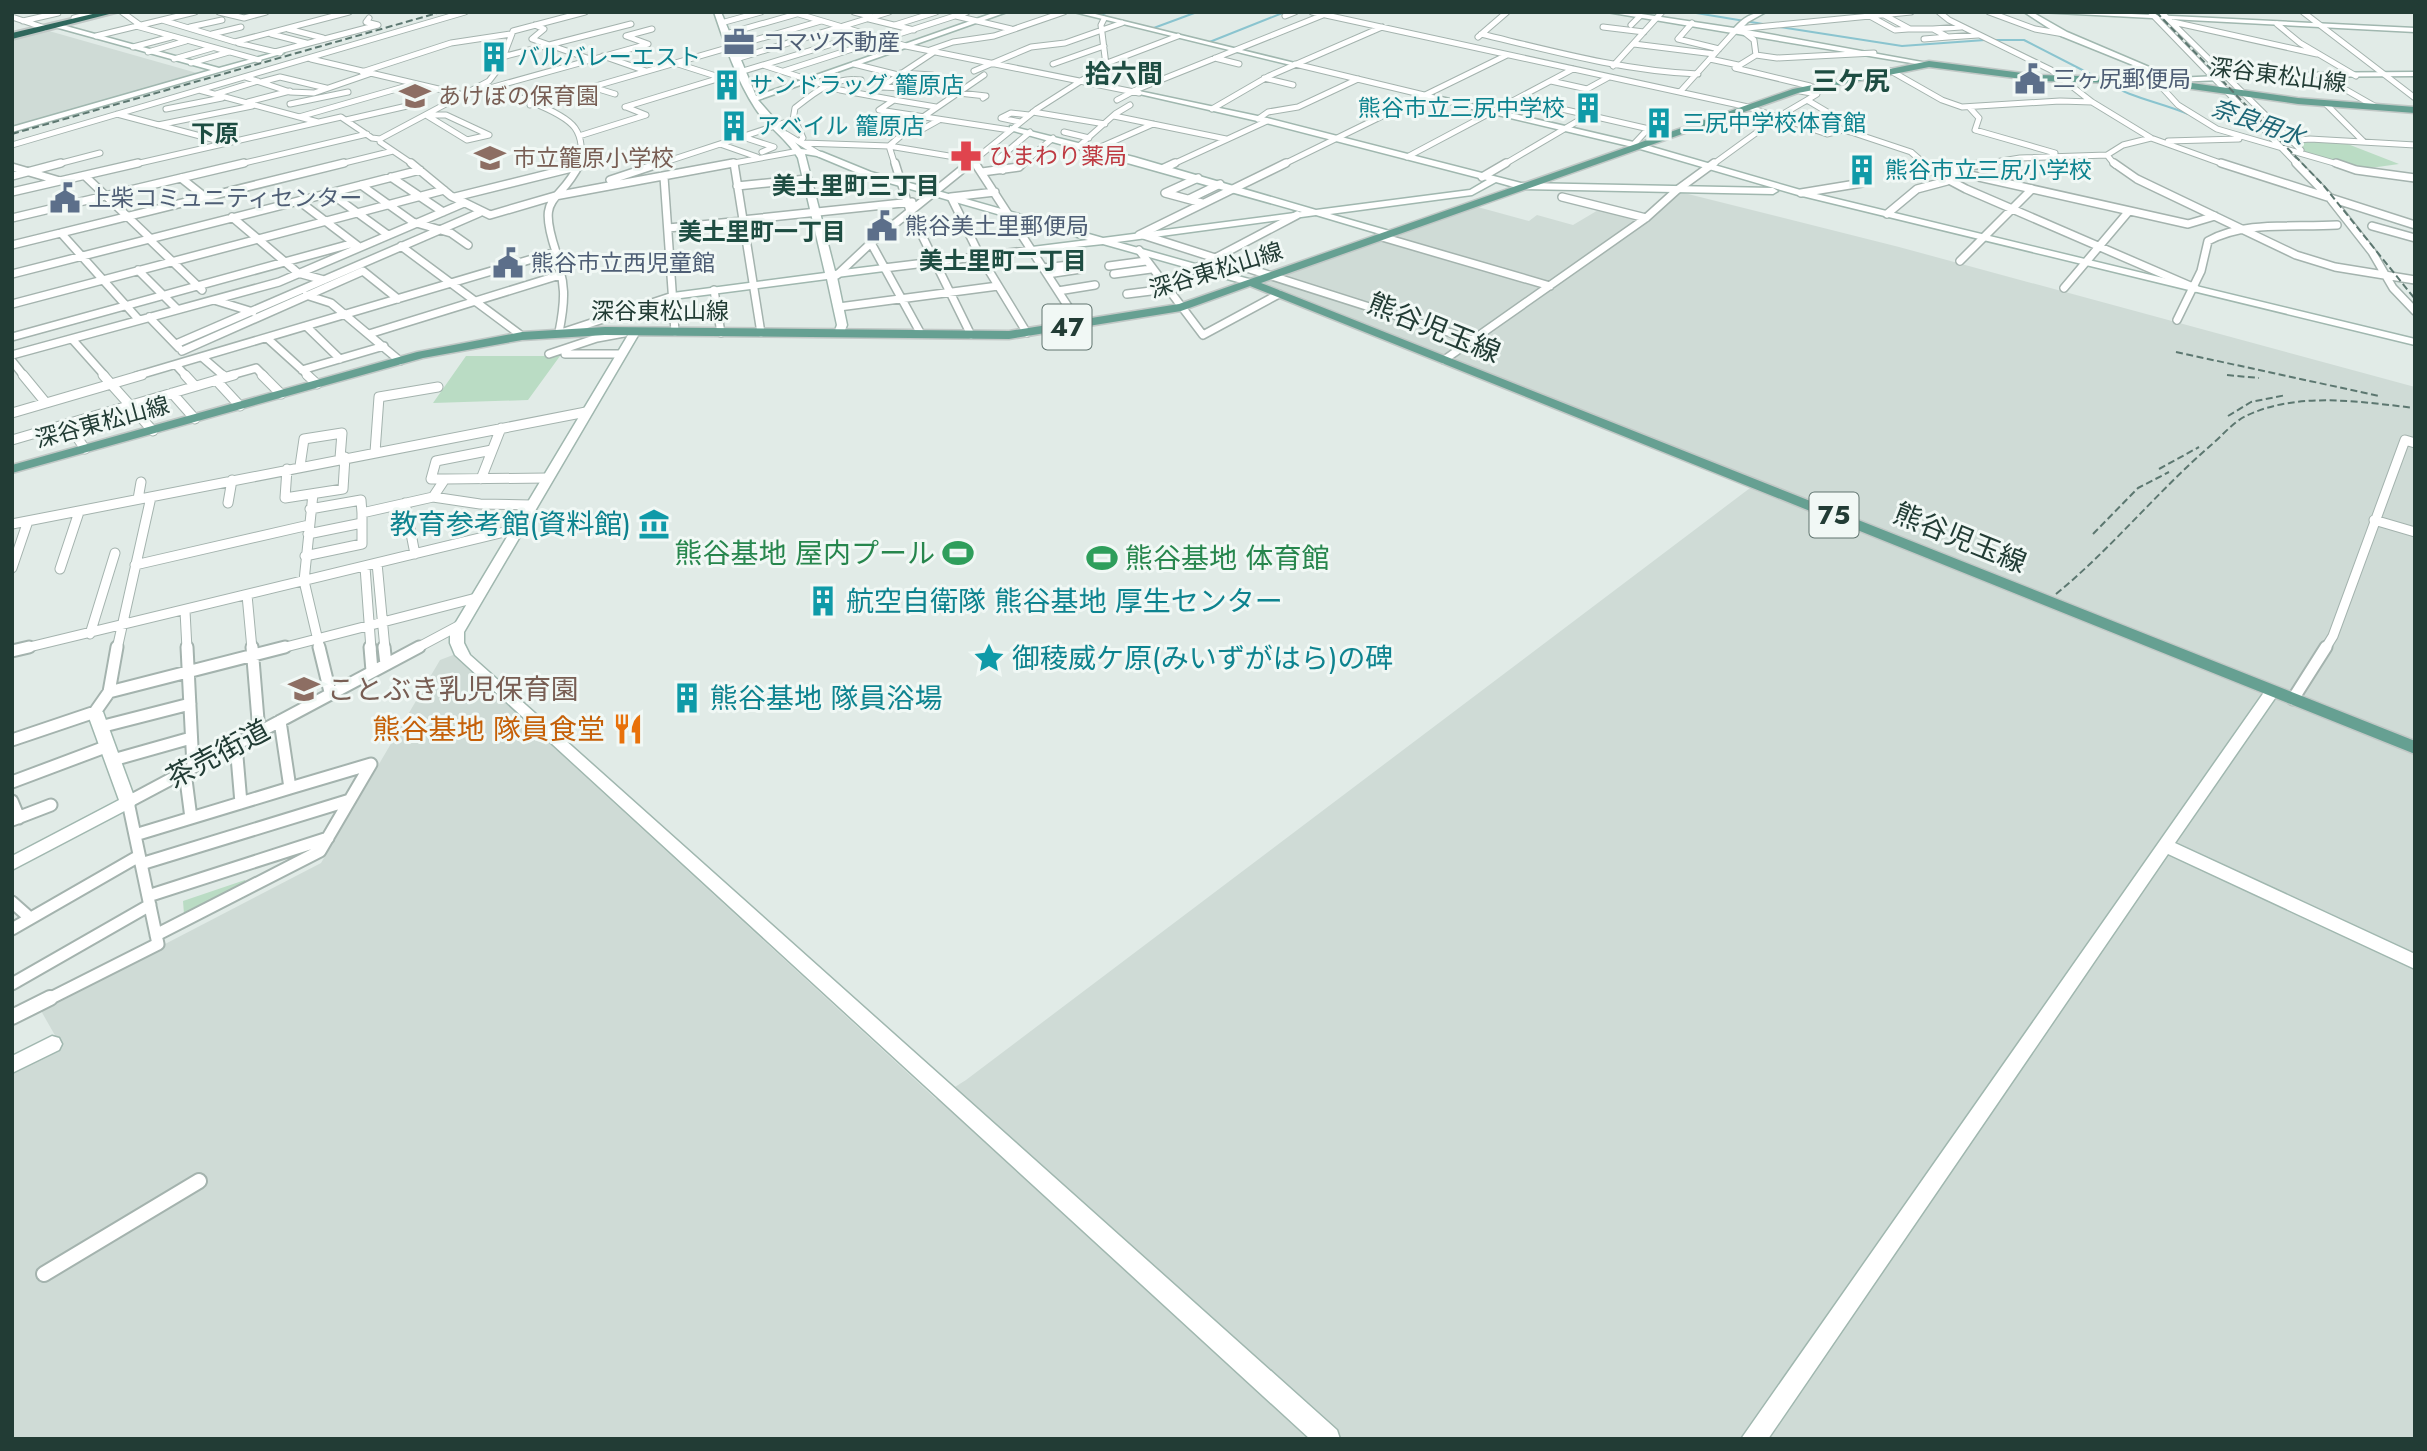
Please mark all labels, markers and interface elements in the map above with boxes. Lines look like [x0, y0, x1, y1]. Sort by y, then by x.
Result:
office icon: コマツ不動産 [722, 25, 756, 59]
place label: コマツ不動産 [762, 25, 900, 59]
building icon: バルバレーエスト [477, 40, 511, 74]
place label: バルバレーエスト [517, 40, 701, 74]
street label: 深谷東松山線 [2207, 50, 2349, 100]
district label: 拾六間 [1085, 55, 1163, 93]
district label: 三ケ尻 [1812, 62, 1890, 100]
public building icon: 三ヶ尻郵便局 [2013, 62, 2047, 96]
place label: 三ヶ尻郵便局 [2053, 62, 2191, 96]
building icon: サンドラッグ 籠原店 [710, 68, 744, 102]
place label: サンドラッグ 籠原店 [750, 68, 964, 102]
school or university icon: あけぼの保育園 [398, 79, 432, 113]
place label: あけぼの保育園 [438, 79, 599, 113]
water label: 奈良用水 [2207, 90, 2312, 155]
place label: 熊谷市立三尻中学校 [1358, 91, 1565, 125]
building icon: 熊谷市立三尻中学校 [1571, 91, 1605, 125]
building icon: 三尻中学校体育館 [1642, 106, 1676, 140]
place label: 三尻中学校体育館 [1682, 106, 1866, 140]
building icon: アベイル 籠原店 [717, 109, 751, 143]
place label: アベイル 籠原店 [757, 109, 924, 143]
district label: 下原 [191, 116, 239, 151]
pharmacy icon: ひまわり薬局 [949, 139, 983, 173]
place label: ひまわり薬局 [989, 139, 1127, 173]
school or university icon: 市立籠原小学校 [473, 141, 507, 175]
place label: 市立籠原小学校 [513, 141, 674, 175]
building icon: 熊谷市立三尻小学校 [1845, 153, 1879, 187]
place label: 熊谷市立三尻小学校 [1885, 153, 2092, 187]
district label: 美土里町三丁目 [772, 168, 940, 203]
public building icon: 上柴コミュニティセンター [48, 181, 82, 215]
place label: 上柴コミュニティセンター [88, 181, 363, 215]
public building icon: 熊谷美土里郵便局 [865, 209, 899, 243]
place label: 熊谷美土里郵便局 [905, 209, 1089, 243]
district label: 美土里町一丁目 [678, 214, 846, 249]
street label: 深谷東松山線 [1145, 234, 1287, 306]
district label: 美土里町二丁目 [919, 243, 1087, 278]
public building icon: 熊谷市立西児童館 [491, 246, 525, 280]
place label: 熊谷市立西児童館 [531, 246, 715, 280]
street label: 熊谷児玉線 [1361, 283, 1507, 373]
street label: 深谷東松山線 [591, 294, 729, 328]
road number: 47 [1042, 304, 1092, 350]
street label: 深谷東松山線 [31, 388, 173, 456]
road number: 75 [1810, 492, 1858, 538]
street label: 熊谷児玉線 [1887, 493, 2033, 583]
place label: 教育参考館(資料館) [390, 504, 631, 545]
museum icon: 教育参考館(資料館) [637, 507, 671, 541]
place label: 熊谷基地 屋内プール [675, 533, 935, 574]
sports icon: 熊谷基地 屋内プール [941, 536, 975, 570]
place label: 熊谷基地 体育館 [1125, 538, 1329, 579]
sports icon: 熊谷基地 体育館 [1085, 541, 1119, 575]
place label: 航空自衛隊 熊谷基地 厚生センター [846, 581, 1283, 622]
building icon: 航空自衛隊 熊谷基地 厚生センター [806, 584, 840, 618]
place label: 御稜威ケ原(みいずがはら)の碑 [1012, 638, 1393, 679]
place icon: 御稜威ケ原(みいずがはら)の碑 [972, 641, 1006, 675]
place label: ことぶき乳児保育園 [327, 669, 579, 710]
school or university icon: ことぶき乳児保育園 [287, 672, 321, 706]
place label: 熊谷基地 隊員浴場 [710, 678, 942, 719]
building icon: 熊谷基地 隊員浴場 [670, 681, 704, 715]
place label: 熊谷基地 隊員食堂 [373, 709, 605, 750]
street label: 茶売街道 [159, 710, 277, 798]
restaurant icon: 熊谷基地 隊員食堂 [611, 712, 645, 746]

